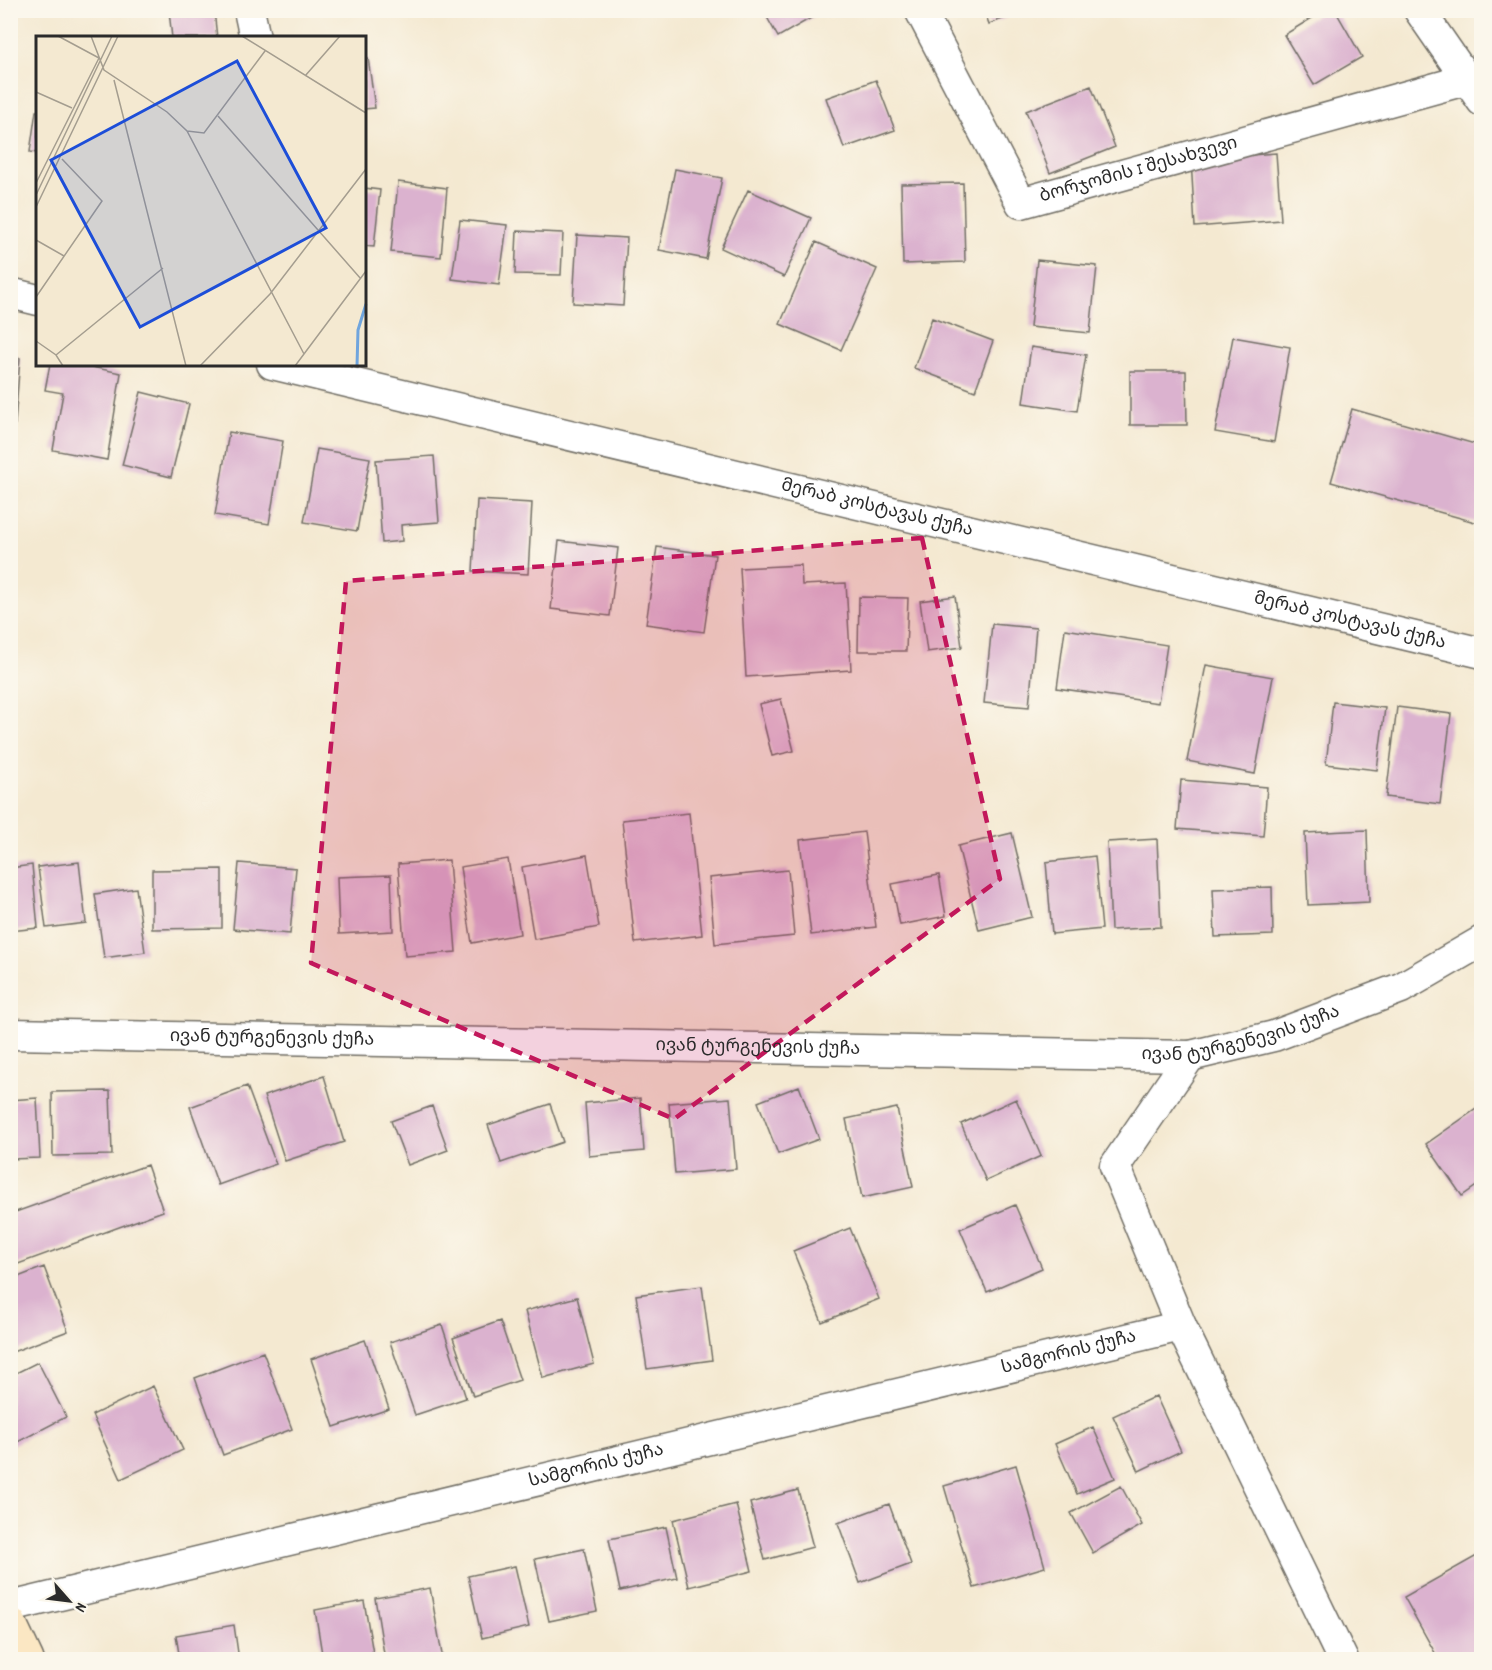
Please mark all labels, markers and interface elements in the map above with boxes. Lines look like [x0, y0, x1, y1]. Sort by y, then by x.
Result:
inset map [36, 36, 366, 366]
street label: ბორჯომის I შესახვევი [1037, 131, 1241, 210]
street label: მერაბ კოსტავას ქუჩა [779, 474, 975, 543]
street label: მერაბ კოსტავას ქუჩა [1251, 586, 1448, 656]
street label: ივან ტურგენევის ქუჩა [1141, 1000, 1344, 1069]
street label: ივან ტურგენევის ქუჩა [169, 1024, 374, 1053]
street label: ივან ტურგენევის ქუჩა [655, 1034, 860, 1062]
street label: სამგორის ქუჩა [999, 1325, 1139, 1381]
street label: სამგორის ქუჩა [526, 1438, 666, 1495]
north arrow [39, 1571, 99, 1631]
text: N [68, 1598, 92, 1616]

